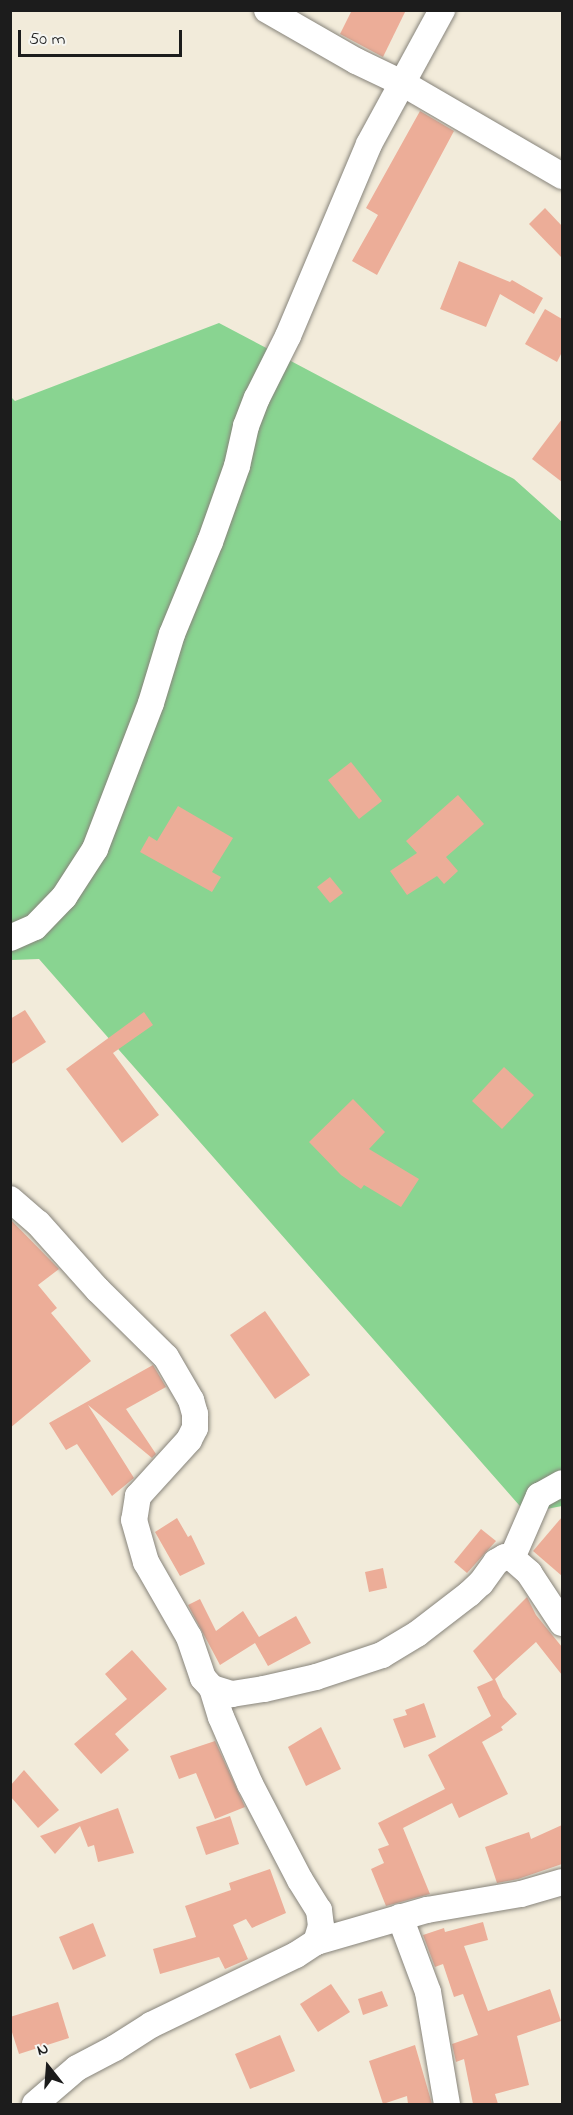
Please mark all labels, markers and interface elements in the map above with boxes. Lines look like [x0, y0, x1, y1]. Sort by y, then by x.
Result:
scale bar [21, 18, 184, 56]
text: 50 m [29, 27, 66, 53]
north arrow [18, 2037, 78, 2097]
text: N [34, 2037, 51, 2063]

